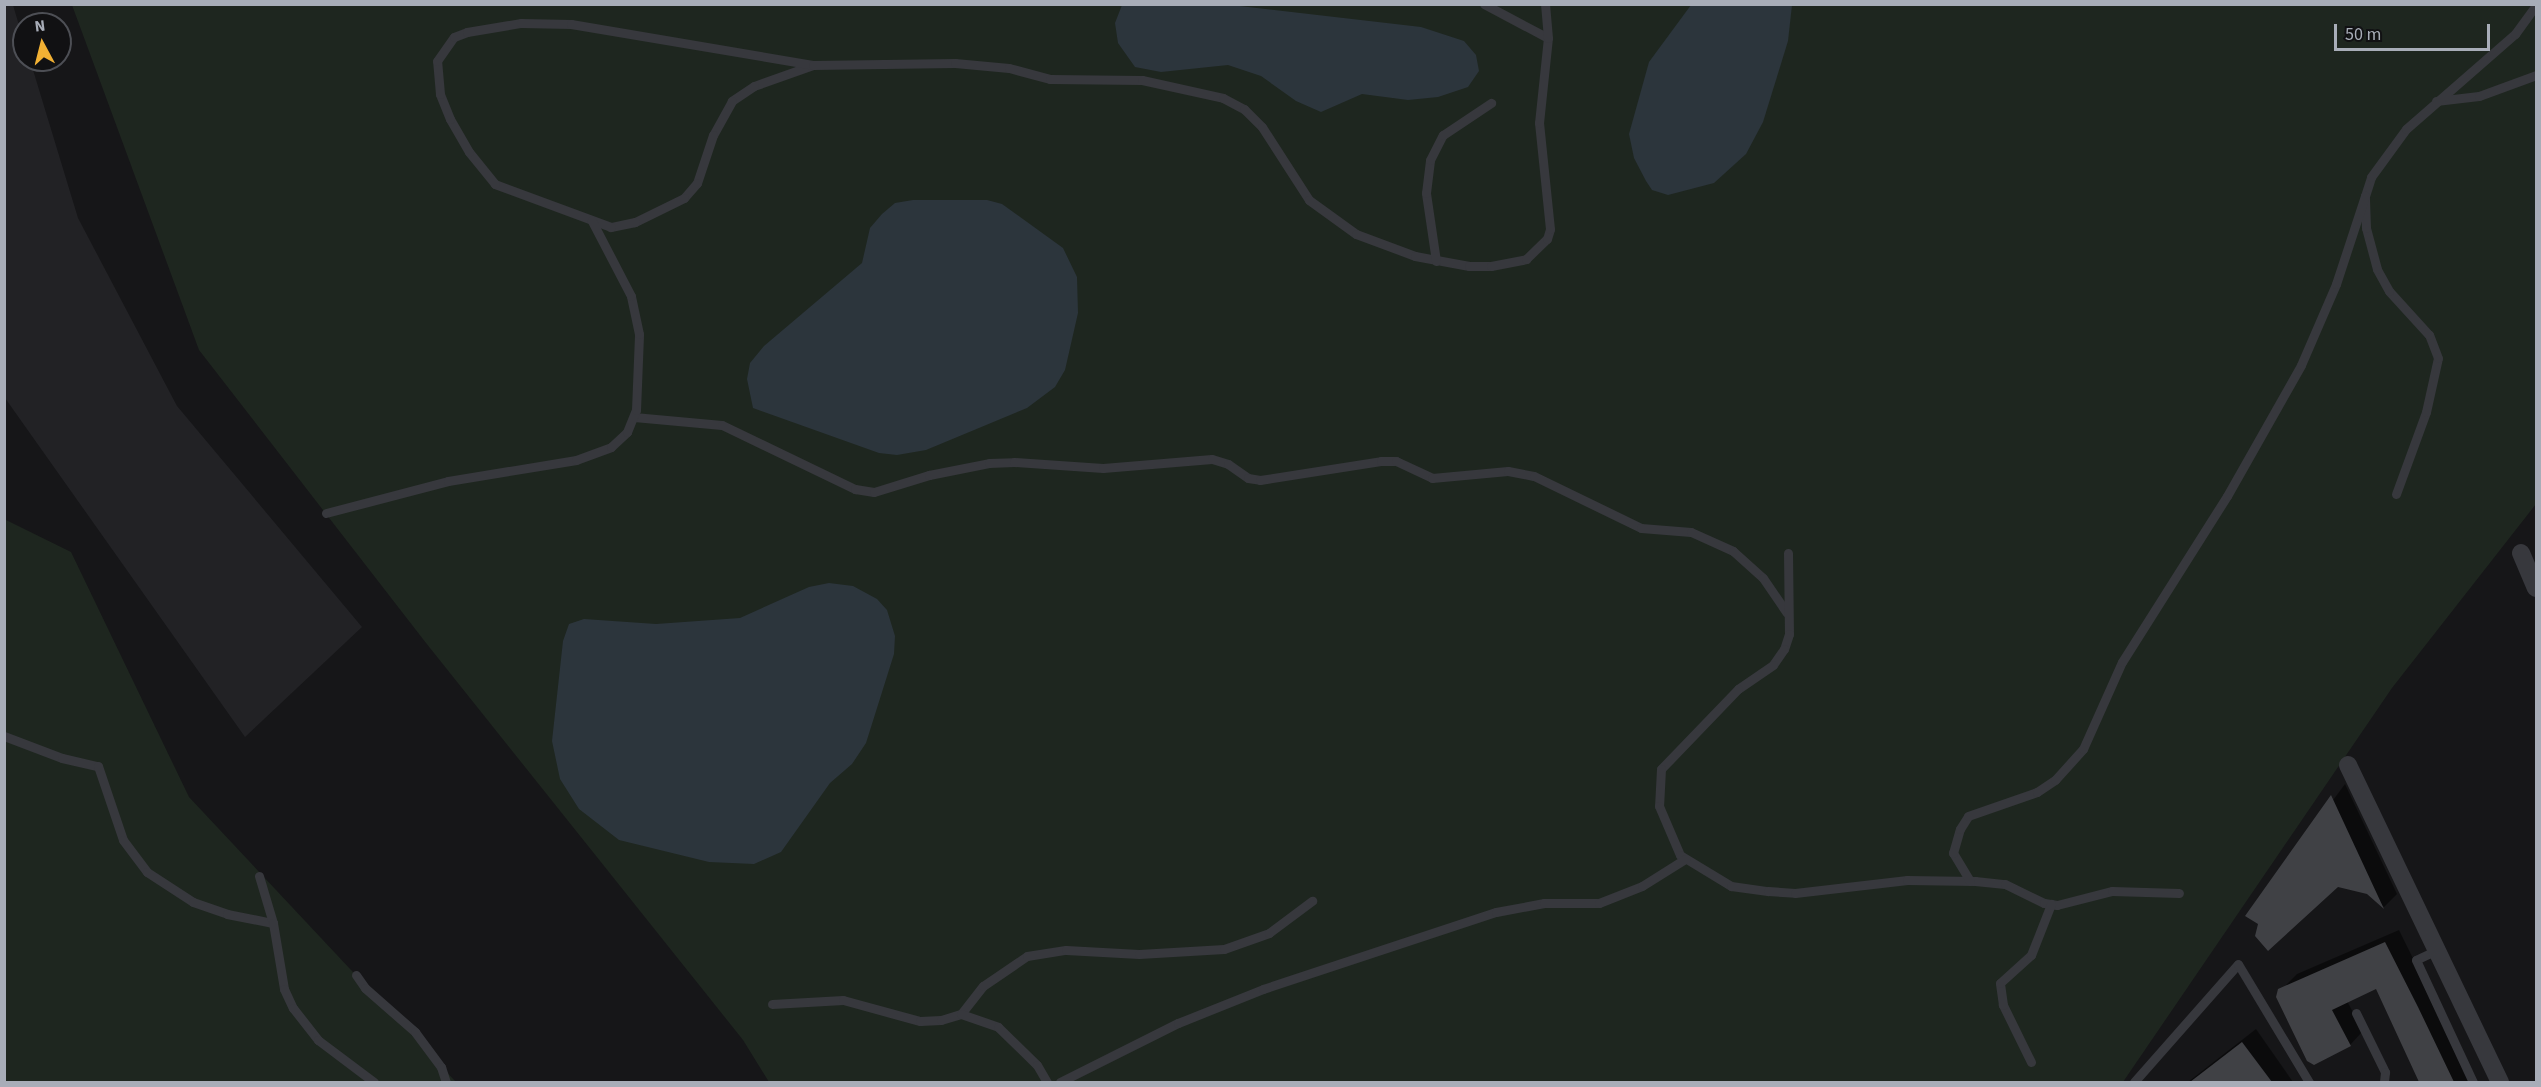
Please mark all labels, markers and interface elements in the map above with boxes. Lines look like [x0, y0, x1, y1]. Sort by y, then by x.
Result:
north arrow [12, 12, 72, 72]
scale bar [2337, 12, 2493, 50]
text: N [33, 15, 47, 38]
text: 50 m [2345, 22, 2381, 47]

